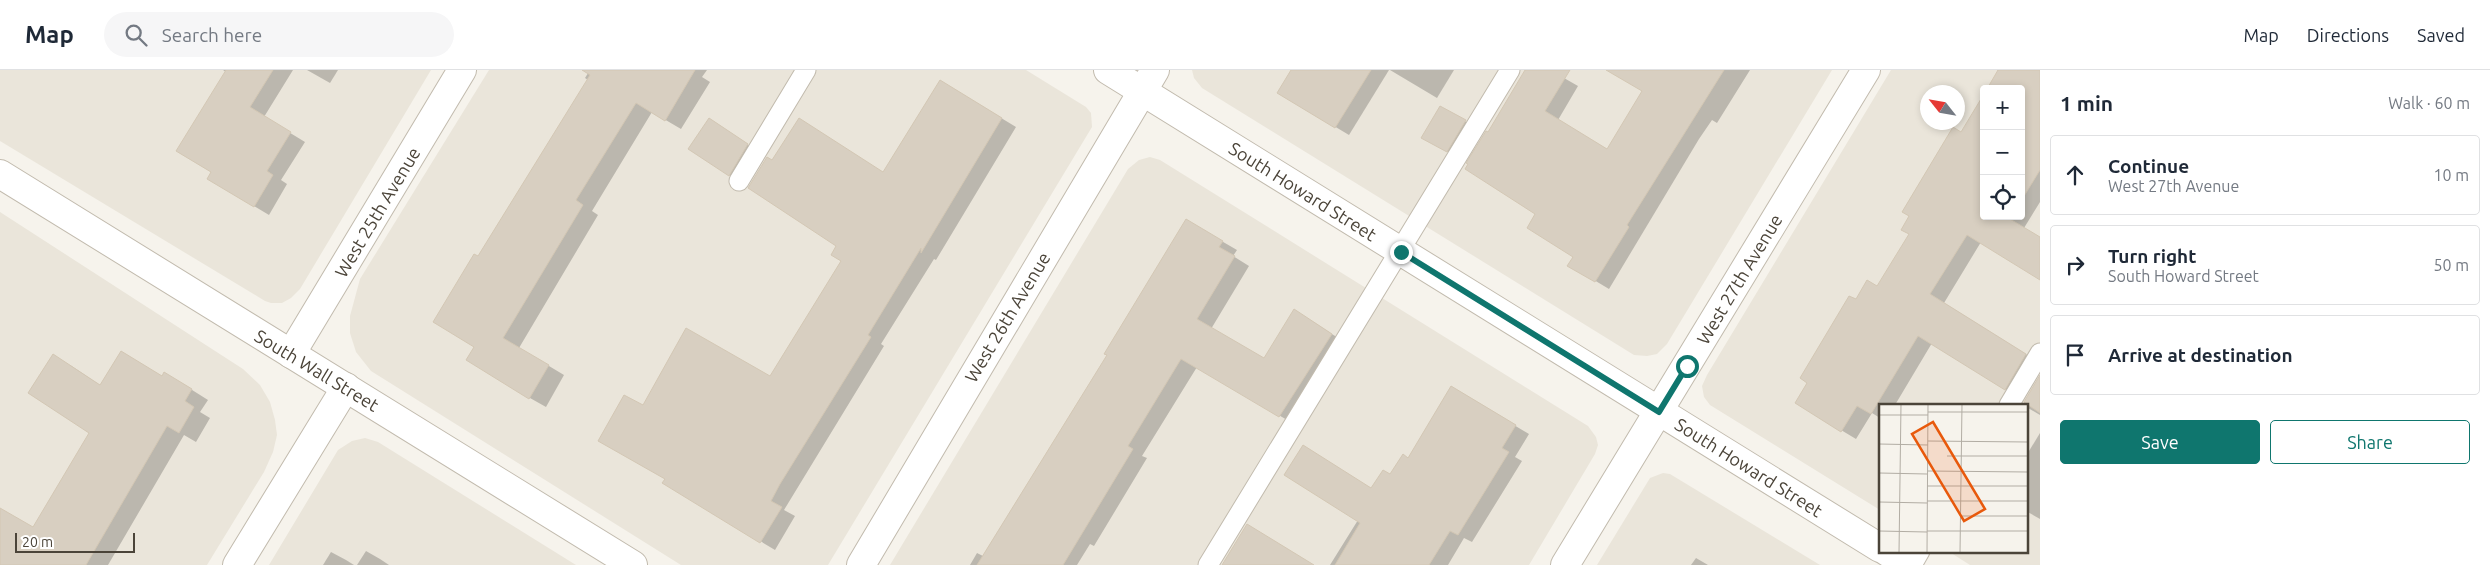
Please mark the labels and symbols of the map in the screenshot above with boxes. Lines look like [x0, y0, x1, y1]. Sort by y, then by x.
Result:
north arrow [1920, 85, 1965, 130]
street label: South Howard Street [1226, 138, 1380, 244]
street label: West 25th Avenue [330, 144, 424, 280]
street label: West 27th Avenue [1692, 211, 1786, 347]
route end [1390, 241, 1413, 264]
street label: West 26th Avenue [960, 249, 1054, 385]
street label: South Wall Street [251, 325, 383, 415]
route start [1676, 355, 1699, 378]
inset map [1879, 404, 2028, 552]
street label: South Howard Street [1672, 414, 1826, 520]
scale bar [15, 530, 135, 553]

